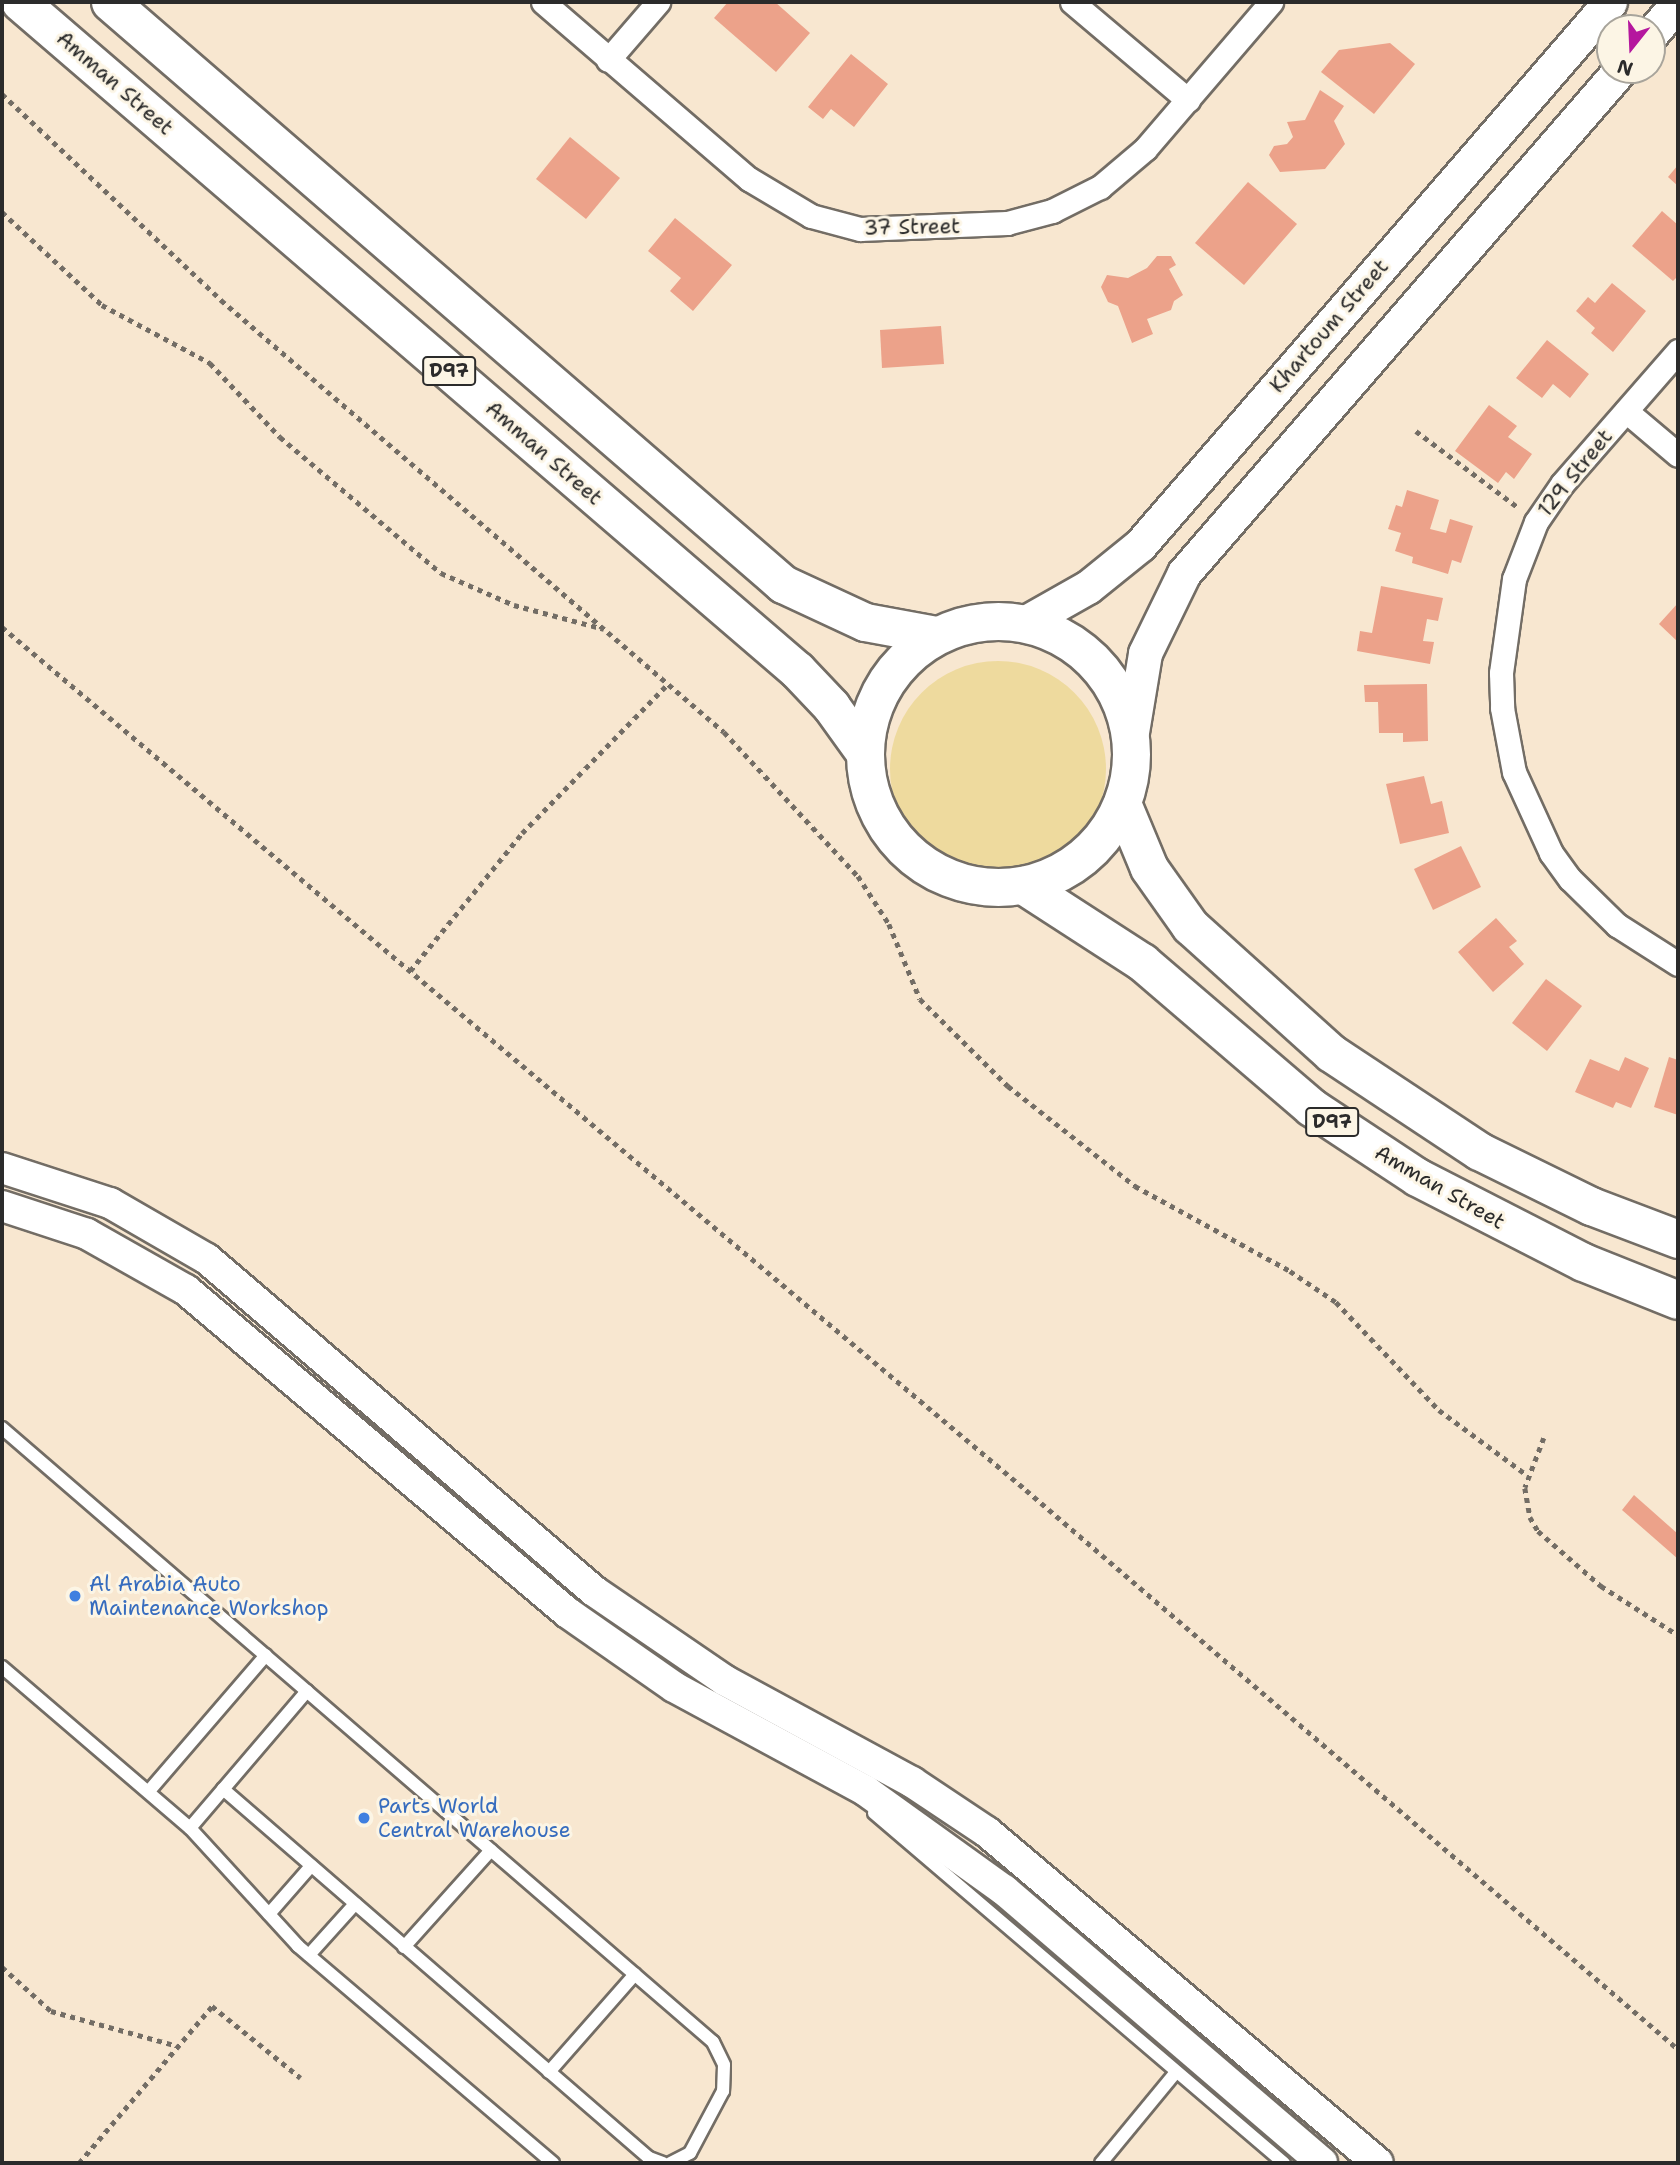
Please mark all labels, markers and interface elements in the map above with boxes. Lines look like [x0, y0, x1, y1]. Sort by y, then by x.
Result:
north arrow [1596, 14, 1666, 84]
street label: Amman Street [52, 26, 178, 140]
text: N [1614, 53, 1636, 82]
street label: 37 Street [864, 214, 960, 240]
street label: Khartoum Street [1264, 254, 1394, 398]
road number: D97 [421, 356, 477, 386]
street label: Amman Street [481, 396, 607, 510]
street label: 129 Street [1532, 424, 1618, 522]
road number: D97 [1304, 1106, 1360, 1138]
street label: Amman Street [1370, 1140, 1510, 1234]
place label: Al Arabia Auto Maintenance Workshop [89, 1571, 329, 1621]
marker: Al Arabia Auto Maintenance Workshop [67, 1588, 83, 1604]
place label: Parts World Central Warehouse [378, 1793, 571, 1843]
marker: Parts World Central Warehouse [356, 1810, 372, 1826]

